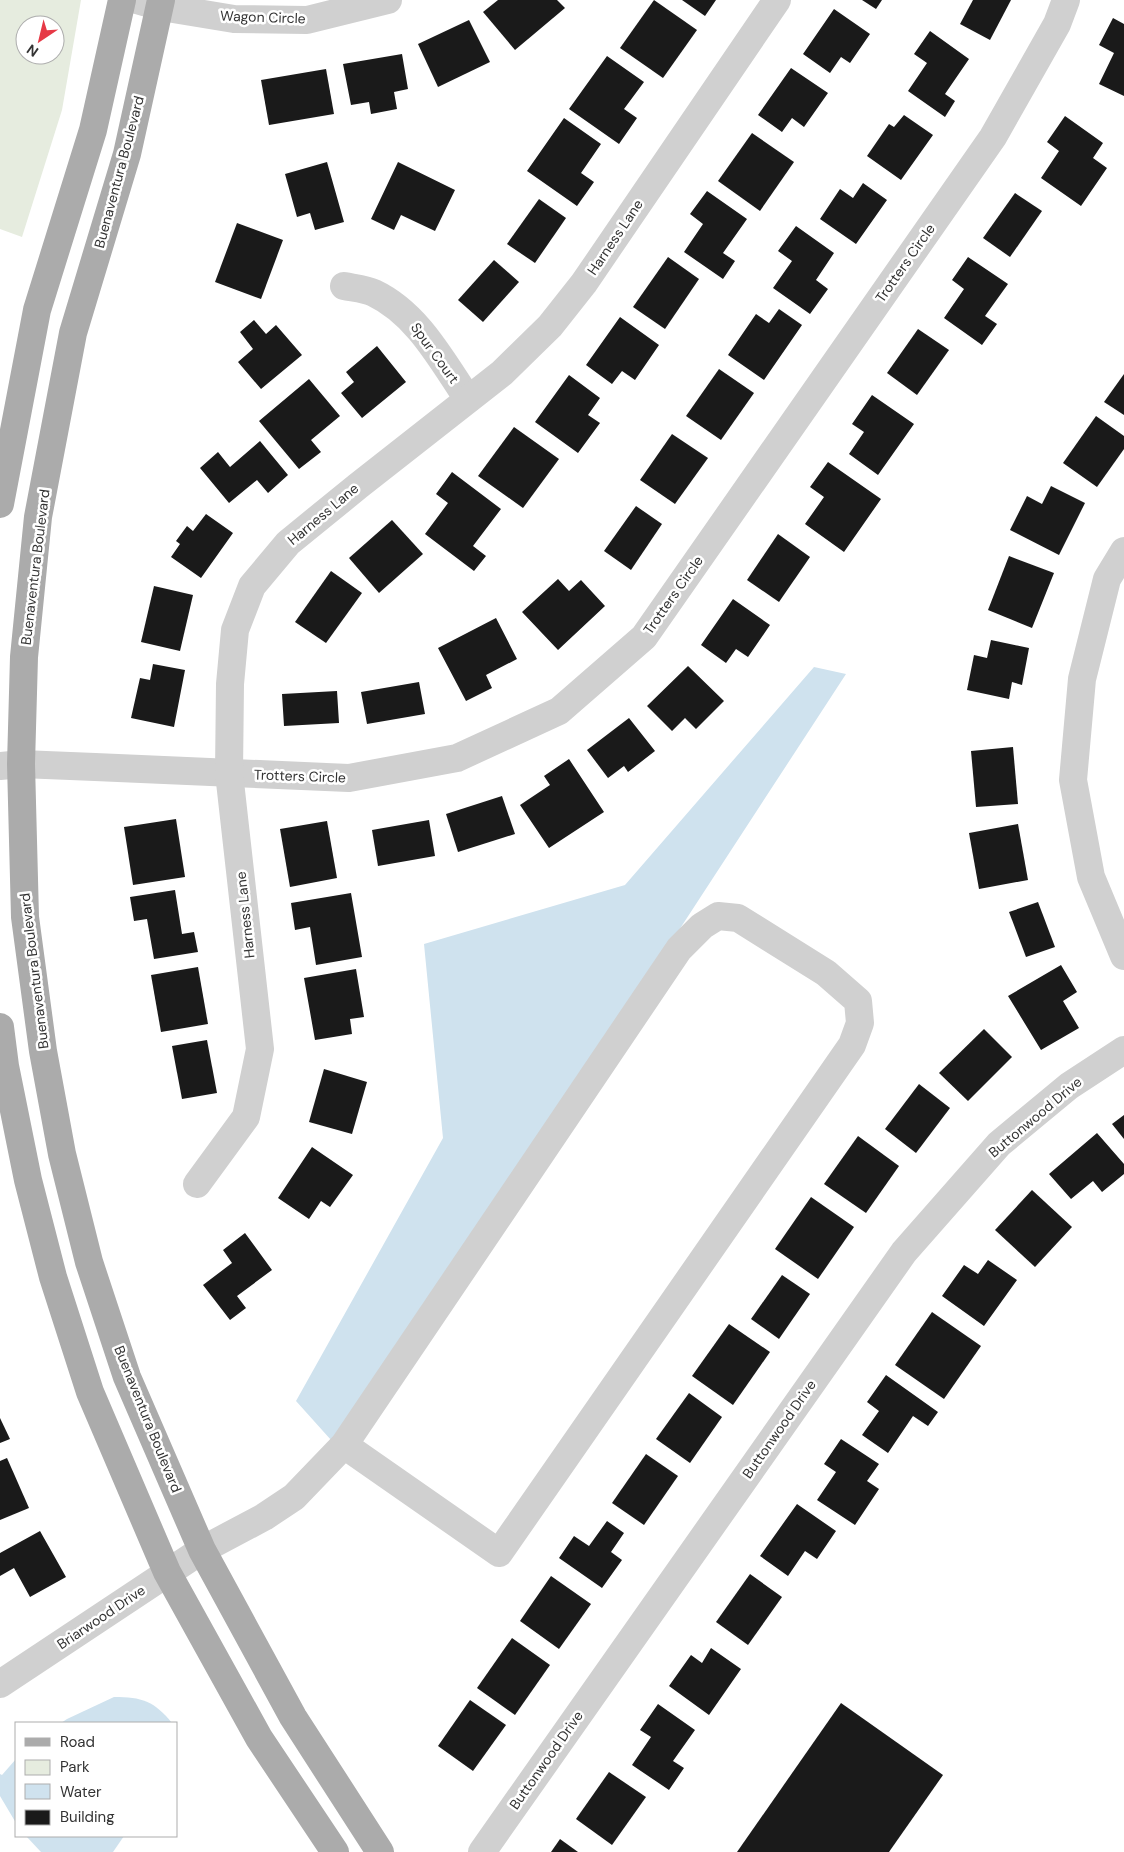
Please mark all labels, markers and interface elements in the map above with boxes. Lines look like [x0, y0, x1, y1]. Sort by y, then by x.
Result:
street label: Wagon Circle [220, 7, 306, 27]
north arrow [15, 15, 65, 65]
text: N [23, 40, 42, 61]
street label: Buenaventura Boulevard [90, 94, 148, 250]
street label: Harness Lane [583, 196, 647, 278]
street label: Trotters Circle [871, 220, 939, 306]
street label: Spur Court [407, 319, 463, 387]
street label: Harness Lane [284, 479, 362, 549]
street label: Buenaventura Boulevard [17, 488, 53, 646]
street label: Trotters Circle [639, 552, 707, 638]
street label: Trotters Circle [254, 765, 346, 787]
street label: Harness Lane [231, 871, 259, 959]
street label: Buenaventura Boulevard [16, 892, 52, 1050]
street label: Buttonwood Drive [985, 1073, 1085, 1161]
street label: Buenaventura Boulevard [110, 1343, 186, 1495]
street label: Buttonwood Drive [738, 1376, 820, 1482]
street label: Briarwood Drive [53, 1581, 149, 1653]
street label: Buttonwood Drive [505, 1707, 587, 1813]
legend [15, 1722, 178, 1837]
text: Road [60, 1732, 95, 1752]
text: Park [60, 1757, 90, 1777]
text: Water [60, 1782, 102, 1802]
text: Building [60, 1807, 115, 1827]

